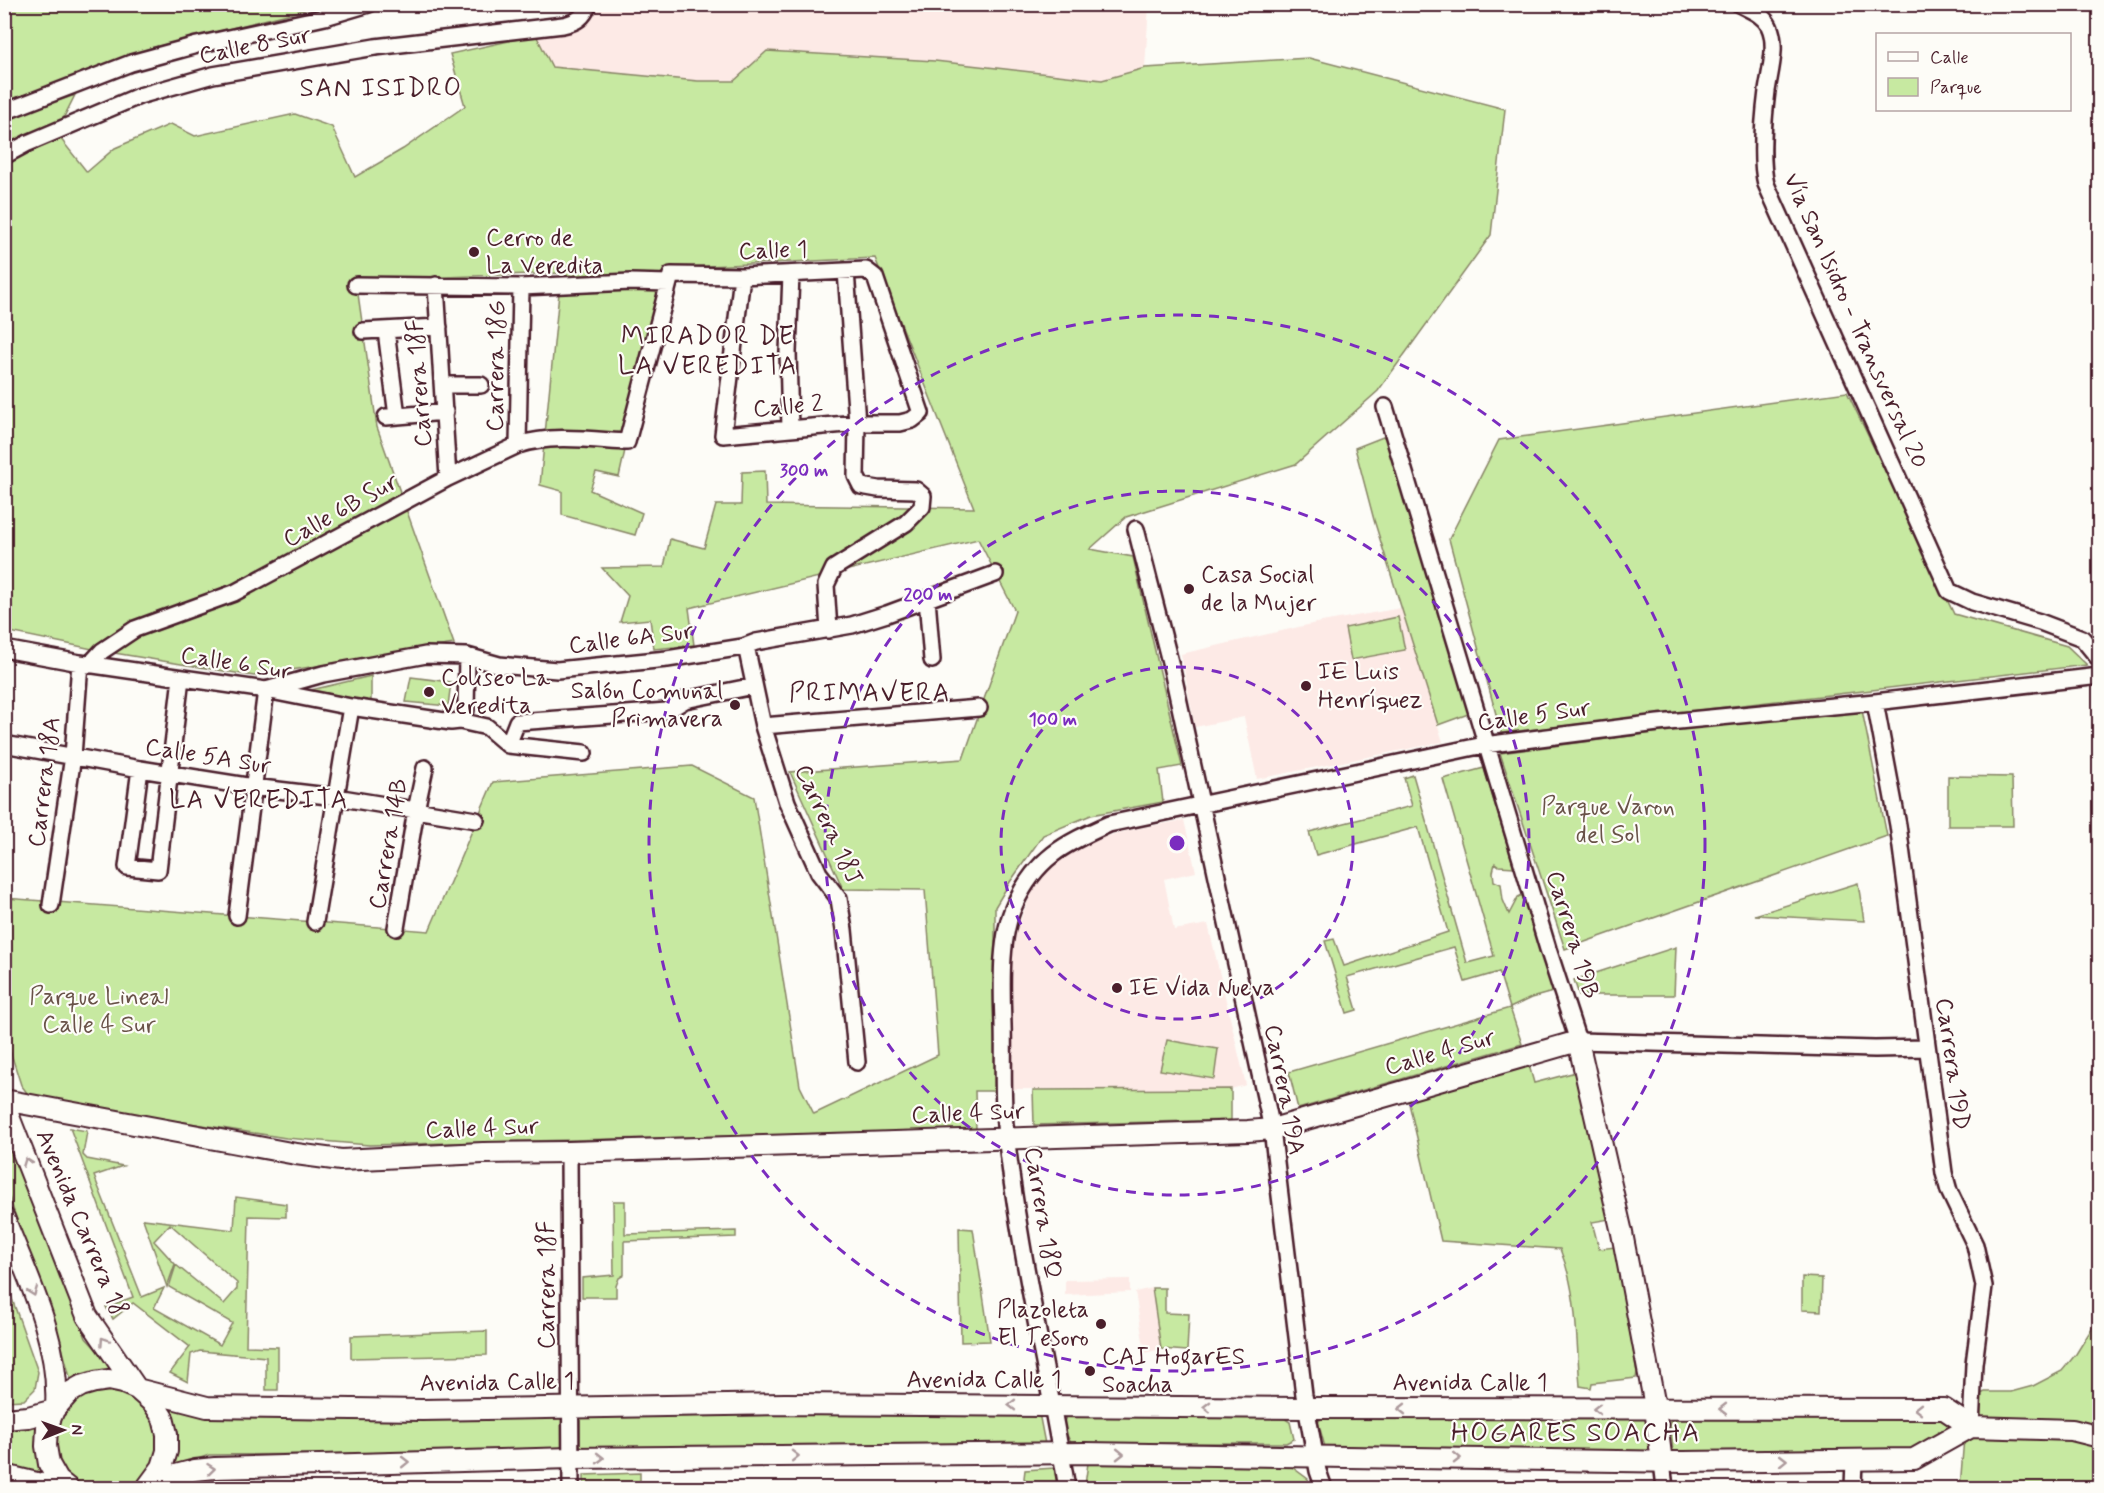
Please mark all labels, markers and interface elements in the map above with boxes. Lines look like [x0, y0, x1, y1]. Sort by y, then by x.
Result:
street label: Calle 8 Sur [197, 20, 313, 72]
legend [1876, 33, 2071, 111]
text: Calle [1930, 46, 1969, 70]
district label: SAN ISIDRO [299, 72, 463, 106]
text: Parque [1930, 76, 1982, 100]
street label: Vía San Isidro - Transversal 20 [1776, 168, 1934, 474]
place label: Cerro de La Veredita [486, 223, 603, 282]
street label: Calle 1 [738, 234, 808, 268]
marker: Cerro de La Veredita [467, 245, 481, 259]
street label: Carrera 18G [480, 300, 514, 432]
street label: Carrera 18F [400, 318, 440, 448]
district label: MIRADOR DE LA VEREDITA [618, 320, 798, 384]
street label: Calle 2 [752, 388, 824, 425]
text: 300 m [780, 459, 828, 483]
street label: Calle 6B Sur [278, 466, 405, 555]
place label: Casa Social de la Mujer [1201, 560, 1317, 619]
marker: Casa Social de la Mujer [1182, 582, 1196, 596]
text: 200 m [903, 583, 953, 607]
street label: Calle 6A Sur [567, 616, 695, 662]
street label: Calle 6 Sur [178, 640, 294, 688]
place label: IE Luis Henríquez [1318, 657, 1423, 716]
place label: Coliseo La Veredita [441, 663, 551, 722]
place label: Salón Comunal Primavera [571, 676, 723, 735]
district label: PRIMAVERA [789, 677, 951, 711]
marker: IE Luis Henríquez [1299, 679, 1313, 693]
marker: Coliseo La Veredita [422, 685, 436, 699]
street label: Calle 5 Sur [1476, 693, 1593, 739]
marker: Salón Comunal Primavera [728, 698, 742, 712]
text: 100 m [1029, 708, 1077, 732]
street label: Carrera 18A [22, 715, 68, 849]
street label: Calle 5A Sur [143, 732, 273, 782]
street label: Carrera 18J [787, 760, 869, 890]
street label: Carrera 14B [362, 776, 416, 912]
district label: LA VEREDITA [169, 784, 349, 818]
park label: Parque Varon del Sol [1541, 792, 1675, 851]
centre of rings [1167, 833, 1187, 853]
street label: Carrera 19B [1538, 867, 1606, 1003]
place label: IE Vida Nueva [1129, 973, 1275, 1004]
marker: IE Vida Nueva [1110, 981, 1124, 995]
park label: Parque Lineal Calle 4 Sur [29, 982, 169, 1041]
street label: Carrera 19D [1927, 996, 1977, 1132]
street label: Carrera 19A [1256, 1022, 1312, 1158]
street label: Calle 4 Sur [1381, 1022, 1499, 1084]
street label: Calle 4 Sur [911, 1097, 1025, 1131]
street label: Calle 4 Sur [425, 1112, 539, 1146]
street label: Avenida Carrera 18 [28, 1125, 134, 1321]
street label: Carrera 18Q [1016, 1145, 1068, 1281]
one-way arrow [22, 1158, 34, 1169]
street label: Carrera 18F [532, 1221, 563, 1349]
one-way arrow [25, 1286, 38, 1297]
place label: Plazoleta El Tesoro [997, 1295, 1089, 1354]
marker: Plazoleta El Tesoro [1094, 1317, 1108, 1331]
one-way arrow [100, 1337, 111, 1348]
place label: CAI HogarES Soacha [1102, 1342, 1245, 1401]
marker: CAI HogarES Soacha [1083, 1364, 1097, 1378]
street label: Avenida Calle 1 [907, 1365, 1062, 1396]
street label: Avenida Calle 1 [419, 1366, 575, 1400]
street label: Avenida Calle 1 [1393, 1368, 1548, 1399]
one-way arrow [1007, 1399, 1016, 1411]
north arrow [33, 1400, 93, 1460]
one-way arrow [1202, 1401, 1211, 1413]
one-way arrow [1397, 1403, 1406, 1415]
one-way arrow [1592, 1403, 1601, 1415]
one-way arrow [1719, 1403, 1728, 1415]
one-way arrow [1914, 1403, 1923, 1415]
district label: HOGARES SOACHA [1451, 1416, 1701, 1451]
text: N [66, 1424, 87, 1435]
one-way arrow [1116, 1447, 1125, 1460]
one-way arrow [791, 1450, 800, 1462]
one-way arrow [596, 1451, 605, 1464]
one-way arrow [1453, 1452, 1462, 1464]
one-way arrow [1779, 1454, 1788, 1467]
one-way arrow [401, 1455, 410, 1468]
one-way arrow [206, 1463, 215, 1475]

